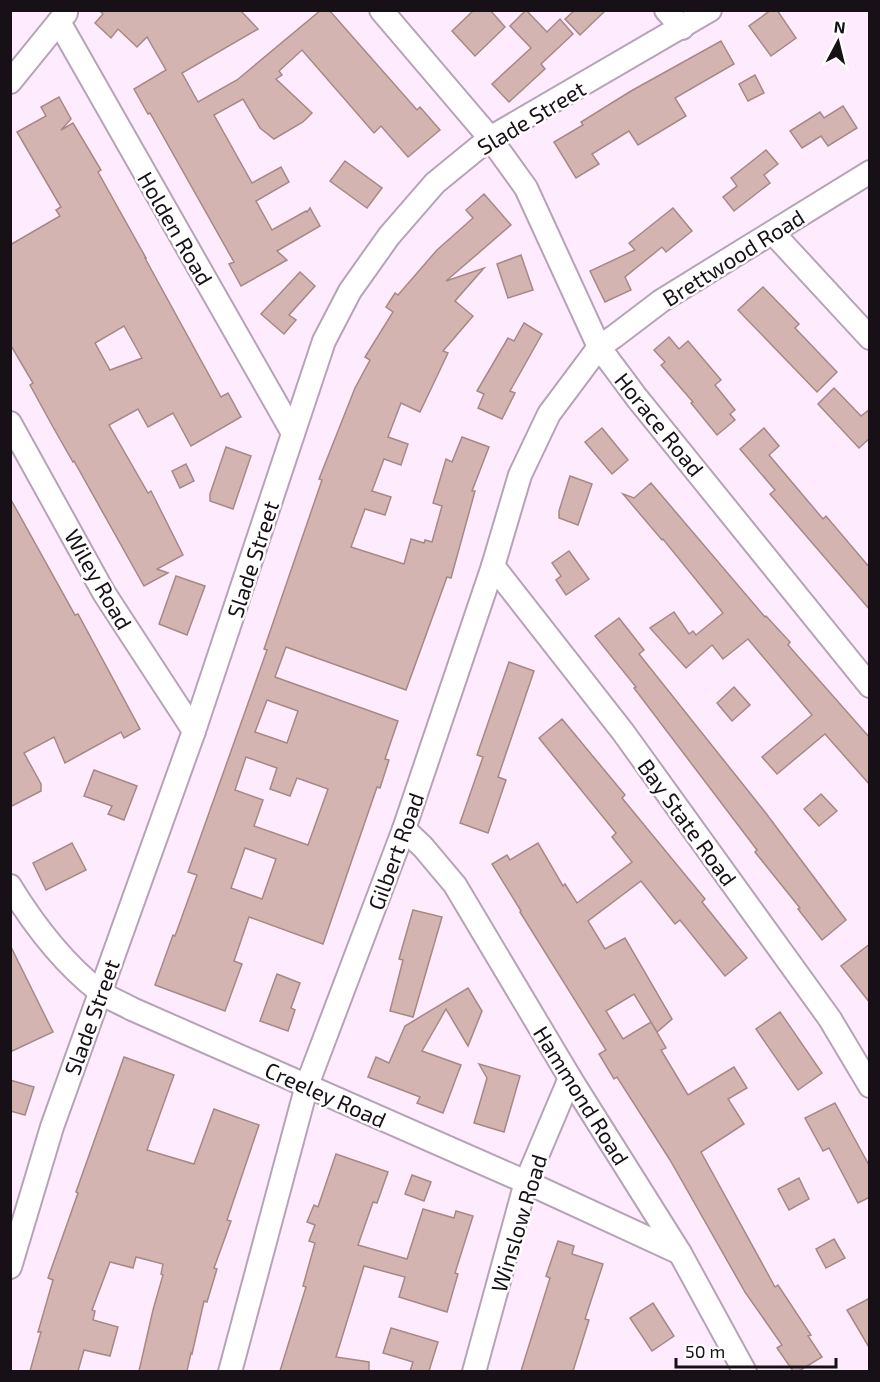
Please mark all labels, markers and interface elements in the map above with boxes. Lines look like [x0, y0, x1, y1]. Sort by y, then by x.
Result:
north arrow [808, 12, 868, 72]
text: N [833, 16, 847, 37]
street label: Slade Street [472, 75, 590, 159]
street label: Holden Road [133, 167, 219, 289]
street label: Brettwood Road [657, 203, 809, 311]
street label: Horace Road [610, 367, 710, 481]
street label: Slade Street [221, 497, 283, 621]
street label: Wiley Road [60, 524, 138, 634]
street label: Bay State Road [633, 754, 743, 890]
street label: Gilbert Road [362, 789, 428, 913]
street label: Slade Street [58, 956, 124, 1078]
street label: Hammond Road [529, 1021, 635, 1169]
street label: Creeley Road [261, 1056, 391, 1132]
street label: Winslow Road [485, 1151, 551, 1295]
scale bar [676, 1331, 836, 1369]
text: 50 m [685, 1340, 725, 1362]

